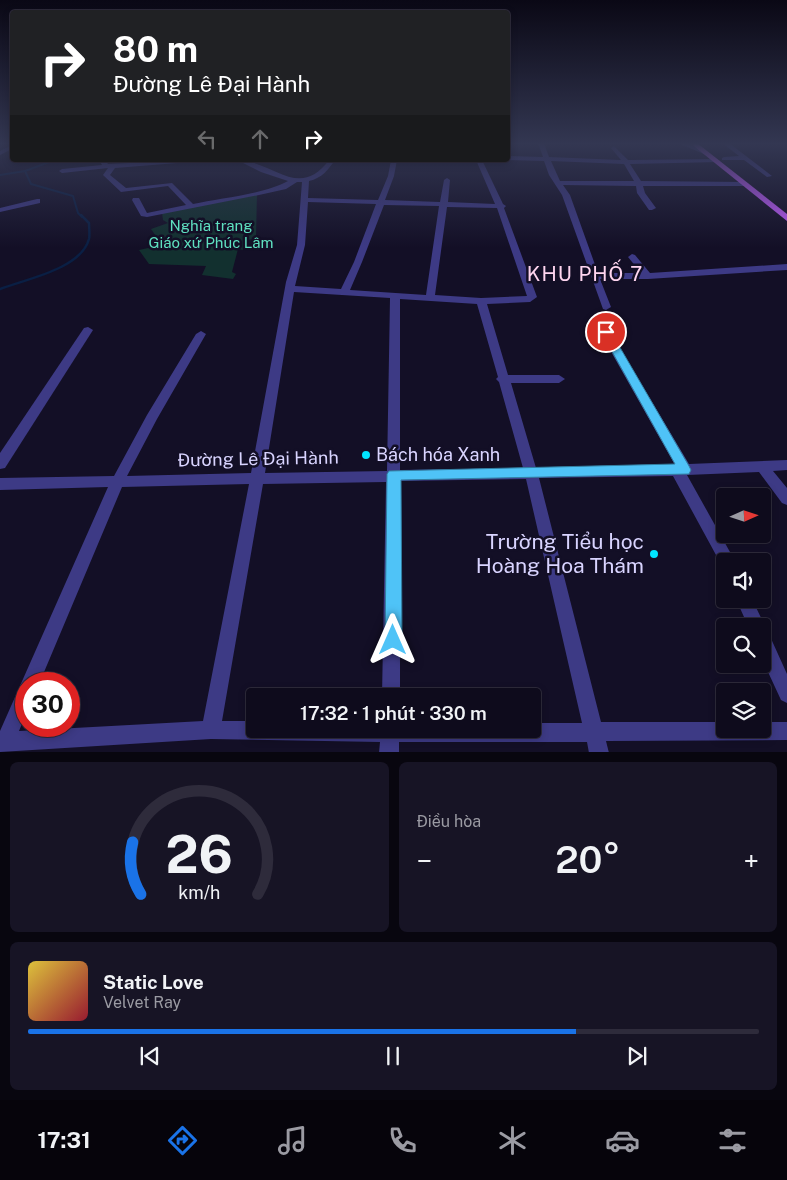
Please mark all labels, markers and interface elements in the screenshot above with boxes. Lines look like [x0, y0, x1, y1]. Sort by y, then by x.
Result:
text: 80 m [113, 29, 198, 70]
icon: right [30, 30, 95, 95]
text: Đường Lê Đại Hành [113, 71, 310, 97]
icon: left [193, 125, 221, 153]
icon: ahead [246, 125, 274, 153]
icon: right [299, 125, 327, 153]
park label: Nghĩa trang Giáo xứ Phúc Lâm [148, 217, 274, 251]
district label: KHU PHỐ 7 [527, 259, 643, 286]
pin [585, 311, 627, 353]
icon: arrive [592, 318, 620, 346]
place label: Bách hóa Xanh [376, 444, 500, 465]
street label: Đường Lê Đại Hành [177, 447, 339, 470]
marker: Bách hóa Xanh [360, 449, 372, 461]
north arrow [716, 488, 771, 542]
map controls [716, 488, 771, 738]
place label: Trường Tiểu học Hoàng Hoa Thám [476, 529, 644, 578]
marker: Trường Tiểu học Hoàng Hoa Thám [648, 548, 660, 560]
button: sound [716, 553, 771, 608]
position arrow [366, 613, 418, 665]
button: search [716, 618, 771, 673]
speed limit sign: 30 [15, 672, 80, 737]
button: layers [716, 683, 771, 738]
text: 17:32 · 1 phút · 330 m [300, 702, 487, 724]
text: Điều hòa [417, 812, 481, 831]
text: 26 [166, 824, 233, 885]
text: 20° [555, 837, 620, 882]
text: − [417, 844, 432, 877]
text: + [743, 844, 759, 877]
text: km/h [178, 882, 220, 903]
text: Static Love [103, 971, 204, 993]
text: Velvet Ray [103, 993, 181, 1012]
icon: previous [136, 1042, 164, 1070]
icon: pause [379, 1042, 407, 1070]
icon: next [623, 1042, 651, 1070]
icon: directions [165, 1123, 200, 1158]
icon: music [275, 1123, 310, 1158]
icon: phone [385, 1123, 420, 1158]
icon: climate [495, 1123, 530, 1158]
icon: car [605, 1123, 640, 1158]
icon: filters [715, 1123, 750, 1158]
text: 17:31 [37, 1127, 91, 1153]

